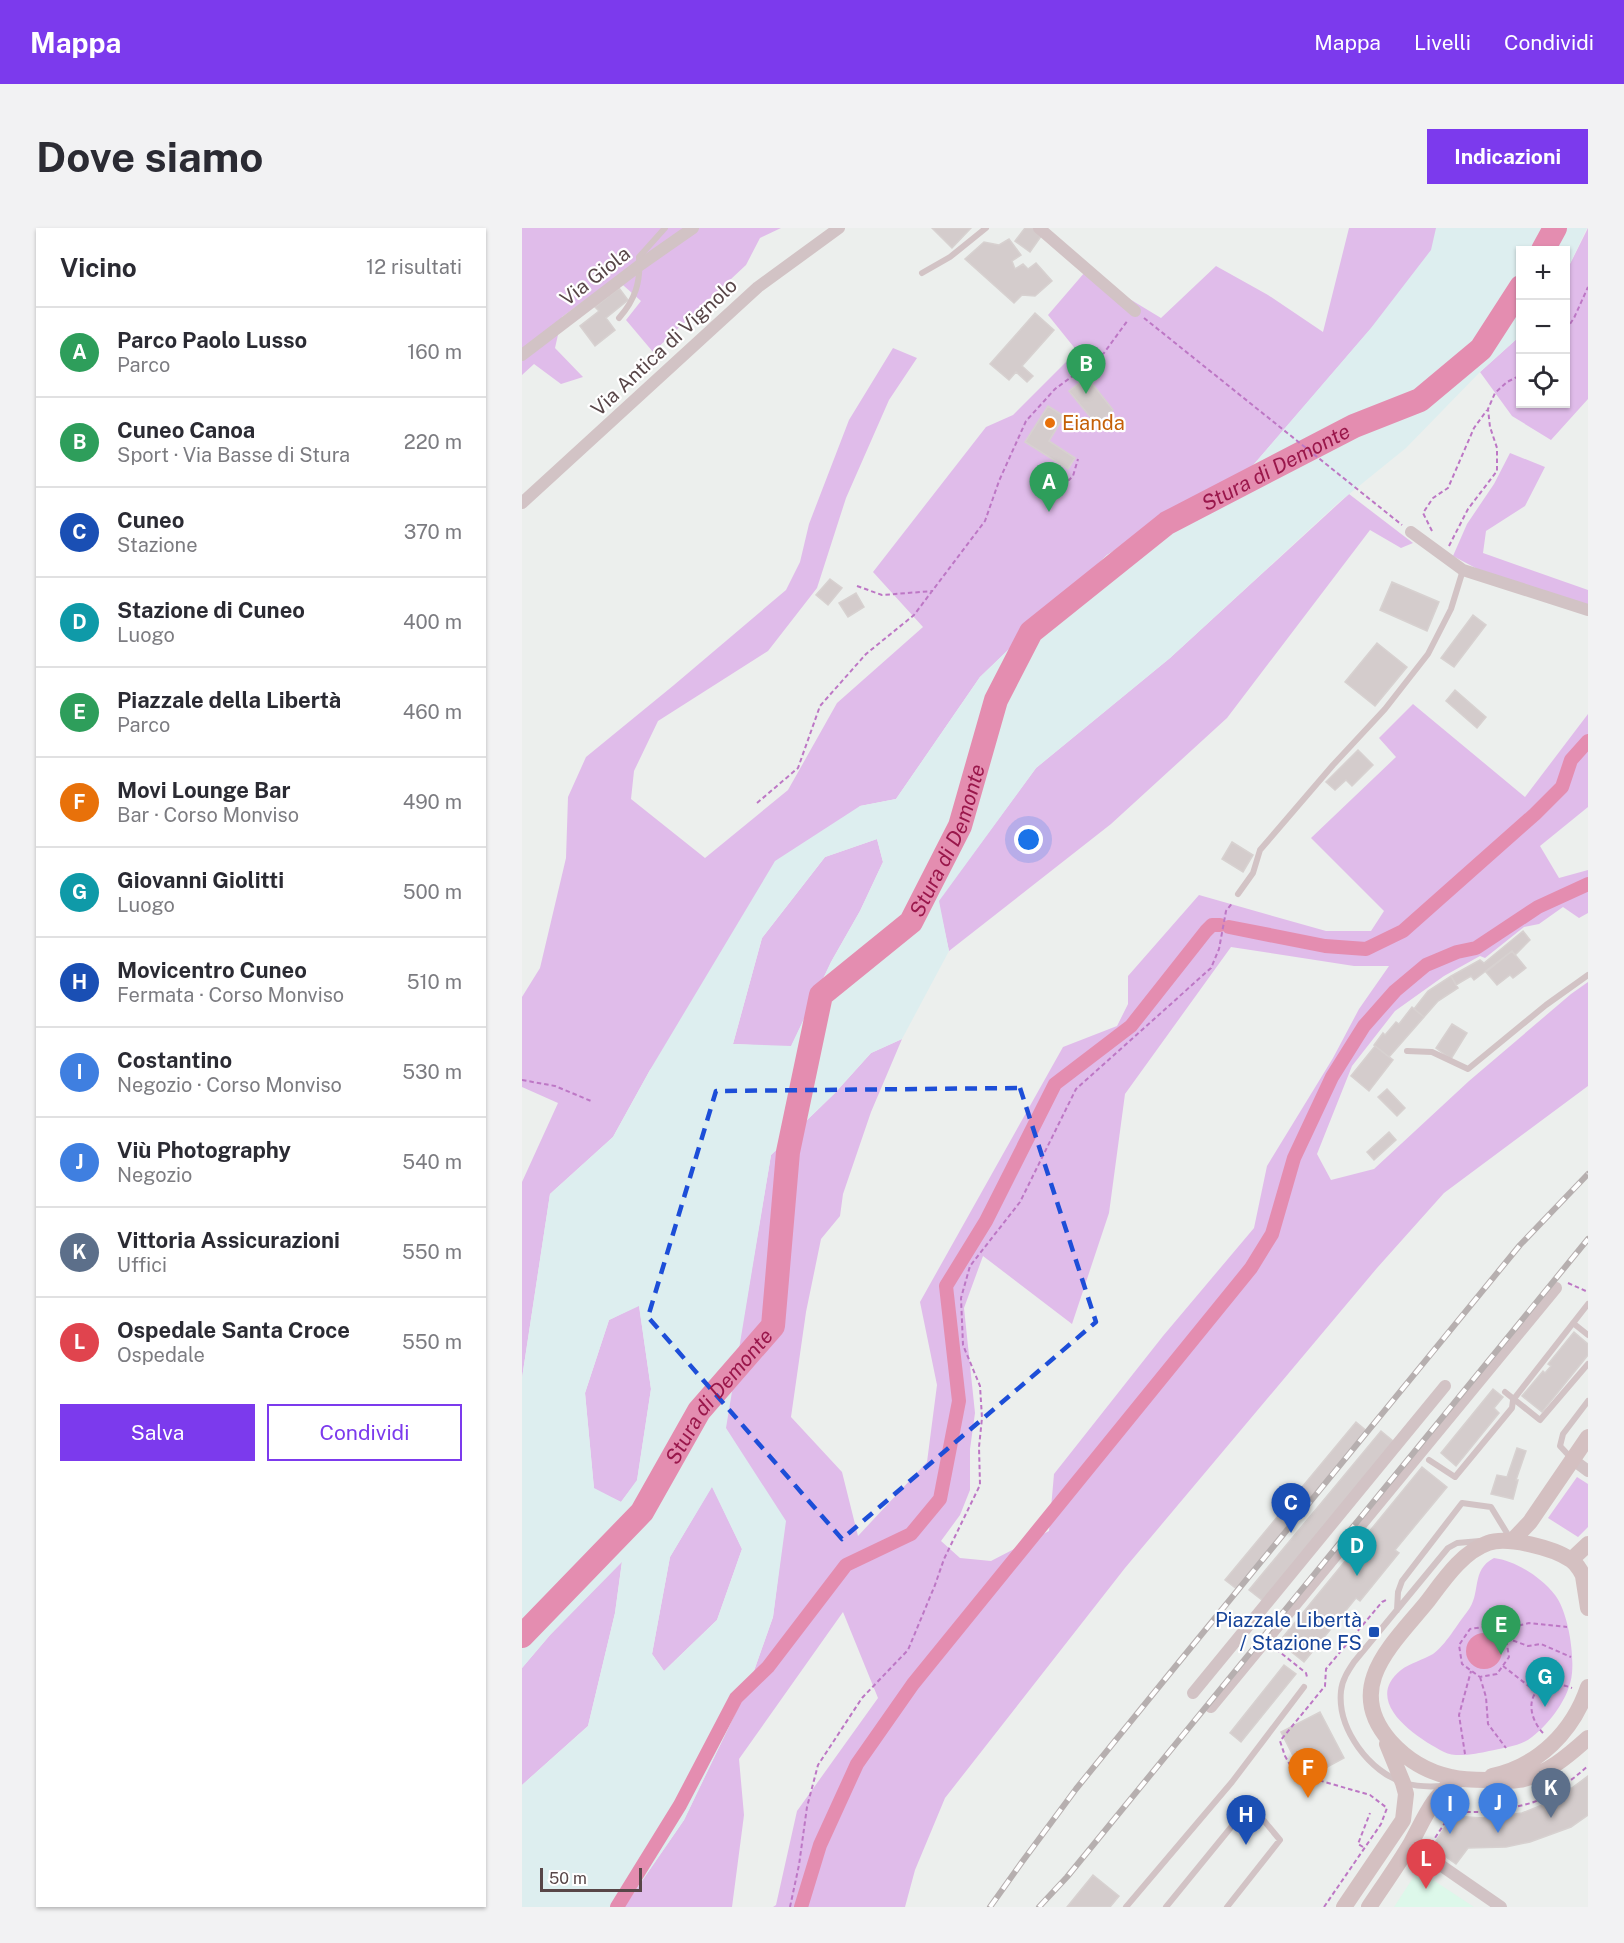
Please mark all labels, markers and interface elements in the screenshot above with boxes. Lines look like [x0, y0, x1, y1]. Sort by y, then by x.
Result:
text: Mappa [30, 26, 121, 59]
text: Mappa [1314, 30, 1381, 55]
text: Livelli [1414, 30, 1471, 55]
text: Condividi [1504, 30, 1594, 55]
button: Indicazioni [1427, 129, 1588, 184]
text: Dove siamo [36, 132, 263, 181]
street label: Via Giola [555, 241, 635, 311]
map controls [1516, 246, 1570, 408]
button: + [1516, 246, 1570, 300]
text: Vicino [60, 252, 137, 283]
text: 12 risultati [366, 255, 462, 279]
street label: Via Antica di Vignolo [586, 273, 742, 421]
button: − [1516, 300, 1570, 354]
text: Parco Paolo Lusso [117, 327, 307, 353]
text: A [72, 340, 87, 364]
text: 160 m [407, 340, 462, 364]
pin: B [1066, 344, 1106, 394]
text: Parco [117, 353, 170, 377]
button: locate [1516, 354, 1570, 408]
place label: Eianda [1062, 411, 1125, 435]
marker: Eianda [1043, 416, 1057, 430]
text: Cuneo Canoa [117, 417, 255, 443]
water label: Stura di Demonte [1197, 418, 1354, 516]
text: B [73, 430, 86, 454]
text: 220 m [404, 430, 462, 454]
text: Sport · Via Basse di Stura [117, 443, 350, 467]
pin: A [1030, 462, 1068, 512]
text: Cuneo [117, 507, 184, 533]
text: C [72, 520, 87, 544]
text: 370 m [404, 520, 462, 544]
text: Stazione [117, 533, 197, 557]
text: Stazione di Cuneo [117, 597, 305, 623]
text: D [72, 610, 87, 634]
text: 400 m [403, 610, 462, 634]
text: Luogo [117, 623, 175, 647]
text: Piazzale della Libertà [117, 687, 341, 713]
text: E [73, 700, 86, 724]
text: 460 m [403, 700, 462, 724]
text: Parco [117, 713, 170, 737]
water label: Stura di Demonte [903, 761, 990, 921]
text: Movi Lounge Bar [117, 777, 290, 803]
text: F [73, 790, 86, 814]
text: 490 m [403, 790, 462, 814]
text: Bar · Corso Monviso [117, 803, 299, 827]
your location [1014, 825, 1043, 854]
text: Giovanni Giolitti [117, 867, 284, 893]
text: G [72, 880, 87, 904]
text: 500 m [403, 880, 462, 904]
text: Luogo [117, 893, 175, 917]
text: Movicentro Cuneo [117, 957, 307, 983]
text: H [72, 970, 87, 994]
text: 510 m [407, 970, 462, 994]
text: Fermata · Corso Monviso [117, 983, 344, 1007]
text: Costantino [117, 1047, 232, 1073]
text: I [76, 1060, 83, 1084]
text: 530 m [402, 1060, 462, 1084]
text: Negozio · Corso Monviso [117, 1073, 342, 1097]
text: Viù Photography [117, 1137, 291, 1163]
text: J [75, 1150, 84, 1174]
text: 540 m [402, 1150, 462, 1174]
text: Negozio [117, 1163, 192, 1187]
text: Vittoria Assicurazioni [117, 1227, 340, 1253]
text: K [72, 1240, 87, 1264]
text: 550 m [402, 1240, 462, 1264]
text: Uffici [117, 1253, 167, 1277]
text: Ospedale Santa Croce [117, 1317, 350, 1343]
water label: Stura di Demonte [659, 1323, 778, 1468]
text: L [74, 1330, 85, 1354]
text: 550 m [402, 1330, 462, 1354]
text: Ospedale [117, 1343, 205, 1367]
button: Salva [60, 1404, 255, 1461]
button: Condividi [267, 1404, 462, 1461]
pin: C [1272, 1484, 1310, 1533]
pin: D [1338, 1526, 1376, 1576]
pin: E [1482, 1606, 1520, 1655]
place label: Piazzale Libertà / Stazione FS [1215, 1608, 1362, 1655]
marker: Piazzale Libertà / Stazione FS [1367, 1625, 1381, 1639]
pin: G [1526, 1658, 1564, 1707]
pin: F [1288, 1748, 1328, 1798]
pin: K [1532, 1768, 1570, 1818]
pin: I [1430, 1784, 1470, 1834]
pin: J [1478, 1784, 1518, 1833]
pin: H [1226, 1796, 1266, 1845]
pin: L [1406, 1840, 1446, 1889]
scale bar [540, 1865, 642, 1892]
text: 50 m [549, 1869, 587, 1888]

